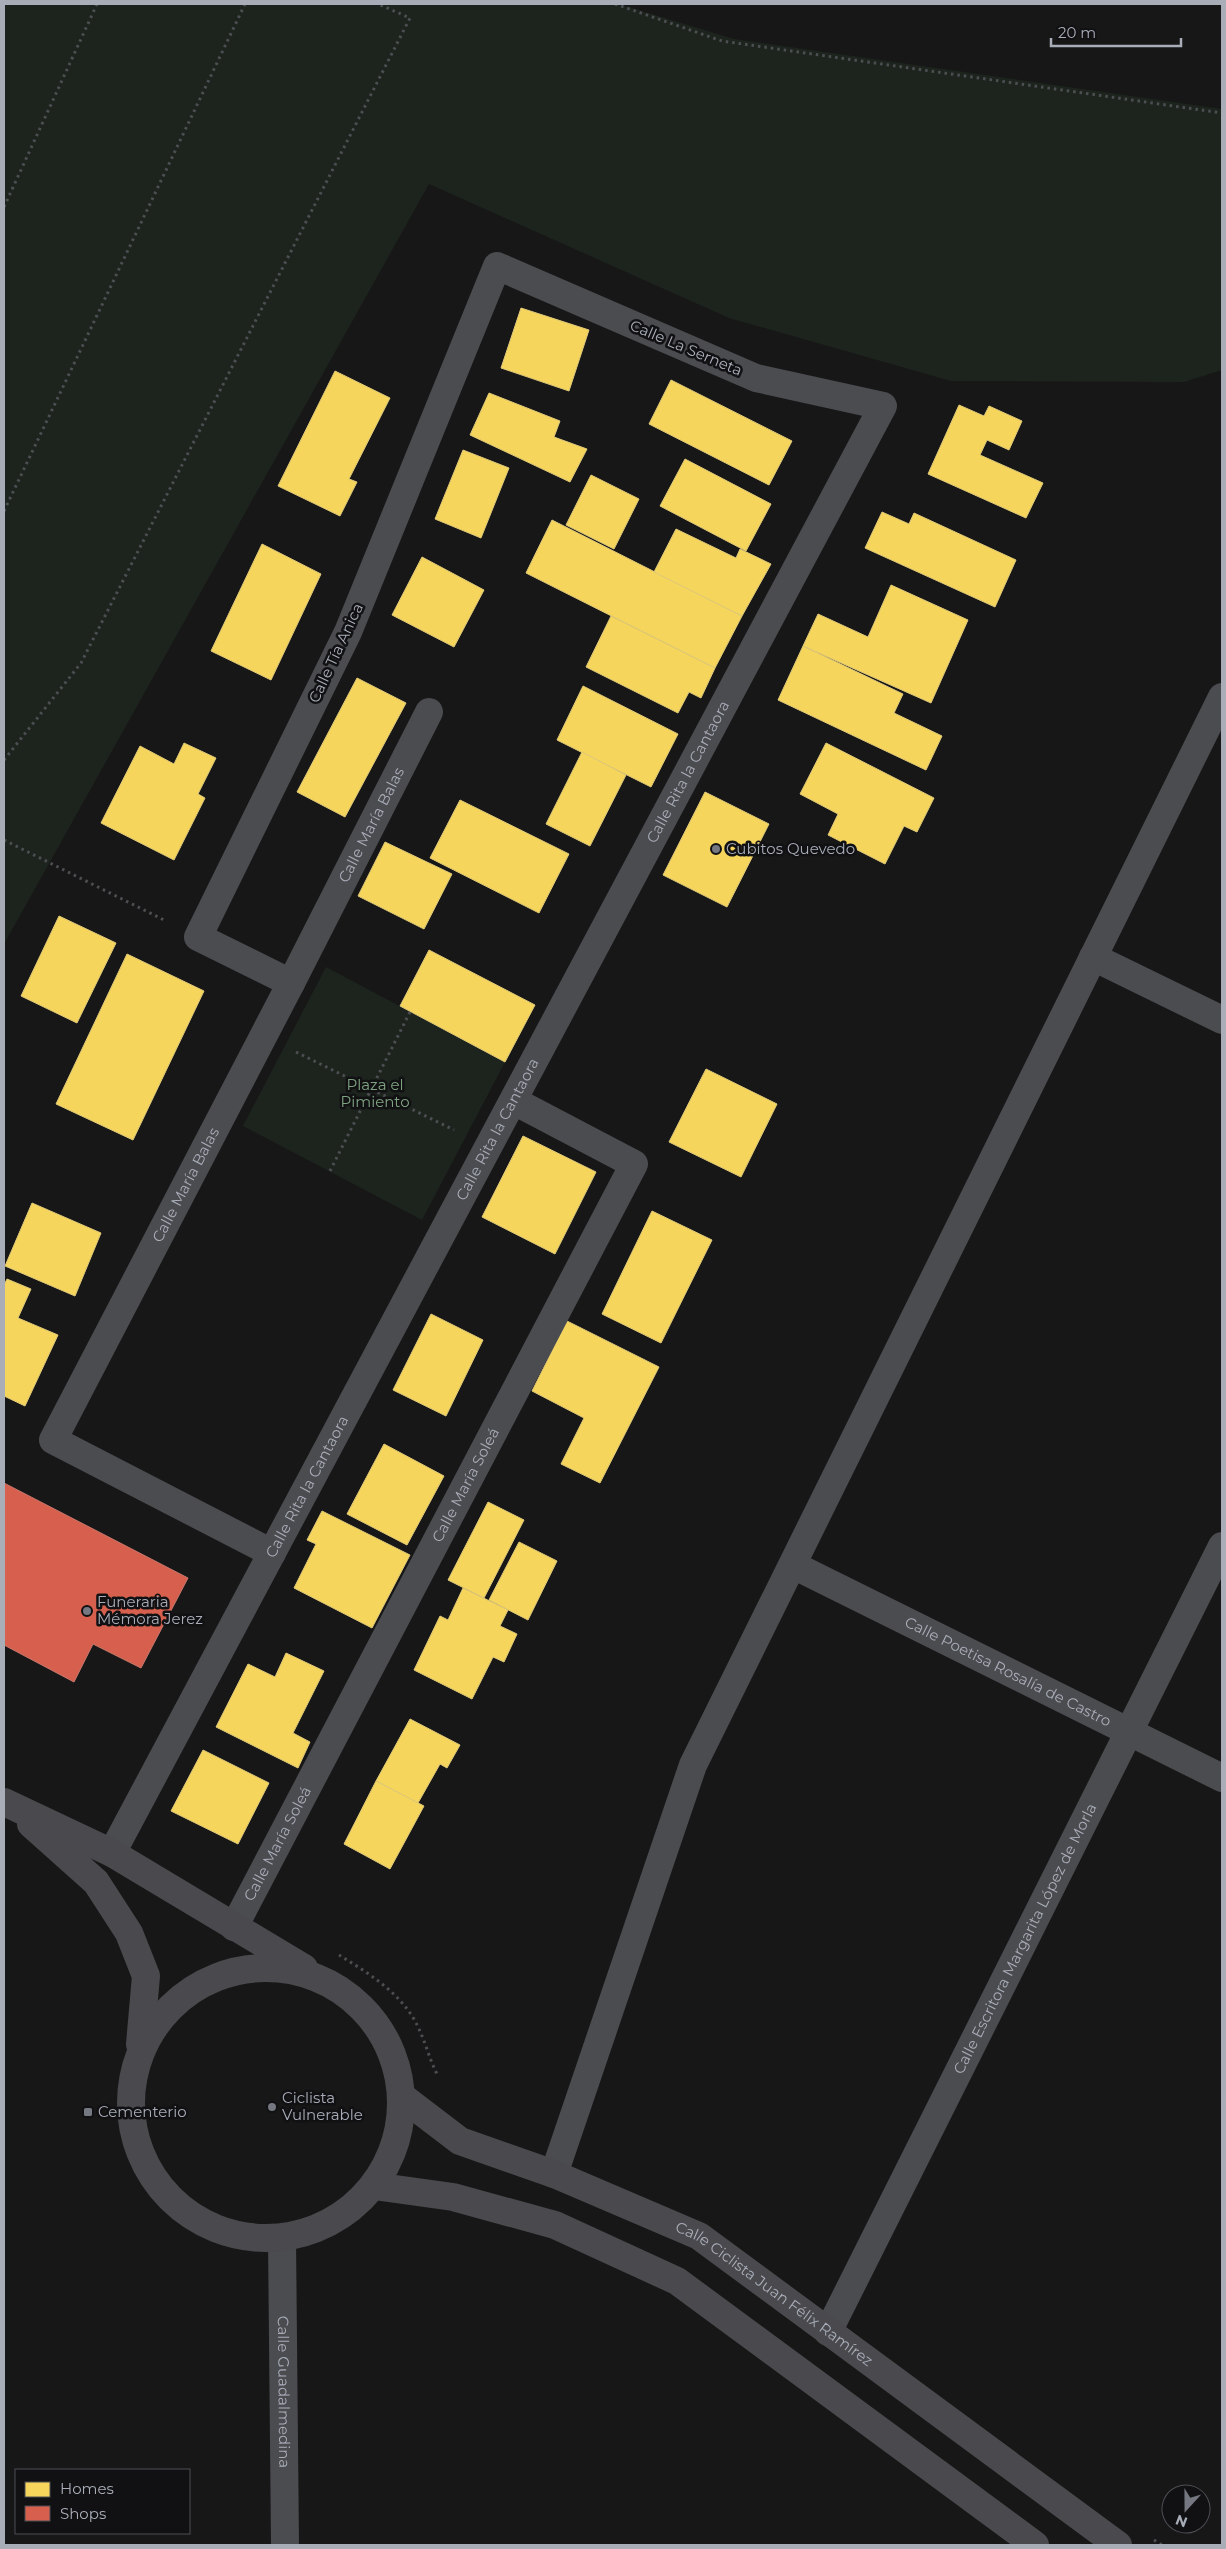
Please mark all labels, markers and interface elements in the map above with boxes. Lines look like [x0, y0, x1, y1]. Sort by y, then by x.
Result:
scale bar [1051, 15, 1181, 47]
text: 20 m [1058, 23, 1096, 42]
street label: Calle La Serneta [627, 315, 745, 380]
street label: Calle Tía Anica [304, 600, 367, 706]
street label: Calle Rita la Cantaora [642, 697, 733, 846]
street label: Calle María Balas [334, 764, 408, 886]
place label: Cubitos Quevedo [726, 839, 855, 858]
marker: Cubitos Quevedo [710, 843, 722, 855]
street label: Calle Rita la Cantaora [451, 1055, 543, 1204]
park label: Plaza el Pimiento [340, 1075, 410, 1111]
street label: Calle María Balas [148, 1124, 223, 1245]
street label: Calle Rita la Cantaora [261, 1412, 352, 1561]
street label: Calle María Soleá [427, 1424, 503, 1545]
place label: Funeraria Mémora Jerez [97, 1592, 203, 1628]
marker: Funeraria Mémora Jerez [81, 1605, 93, 1617]
street label: Calle Poetisa Rosalía de Castro [902, 1612, 1115, 1731]
street label: Calle María Soleá [239, 1783, 315, 1904]
street label: Calle Escritora Margarita López de Morla [949, 1800, 1101, 2077]
place label: Ciclista Vulnerable [282, 2088, 363, 2124]
marker: Ciclista Vulnerable [266, 2101, 278, 2113]
place label: Cementerio [98, 2102, 187, 2121]
marker: Cementerio [82, 2106, 94, 2118]
street label: Calle Ciclista Juan Félix Ramírez [673, 2217, 877, 2370]
street label: Calle Guadalmedina [274, 2316, 294, 2468]
legend [15, 2469, 190, 2534]
text: Homes [60, 2479, 114, 2498]
north arrow [1161, 2484, 1211, 2534]
text: Shops [60, 2504, 106, 2523]
text: N [1173, 2511, 1190, 2532]

